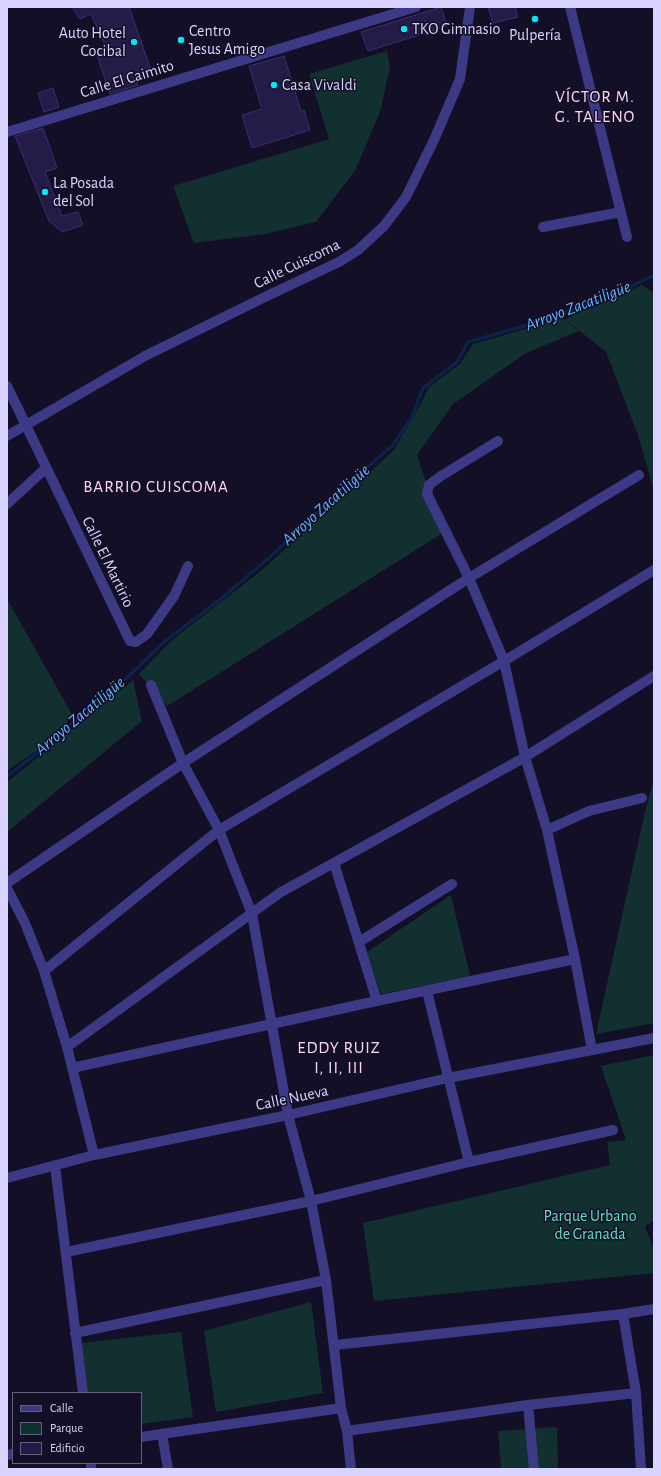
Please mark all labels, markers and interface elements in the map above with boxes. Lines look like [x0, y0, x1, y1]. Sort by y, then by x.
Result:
marker: Pulpería [530, 14, 540, 24]
place label: TKO Gimnasio [412, 19, 500, 39]
place label: Centro Jesus Amigo [189, 21, 265, 59]
place label: Auto Hotel Cocibal [59, 23, 126, 61]
marker: TKO Gimnasio [399, 24, 409, 34]
place label: Pulpería [509, 25, 561, 45]
marker: Centro Jesus Amigo [176, 35, 186, 45]
marker: Auto Hotel Cocibal [129, 37, 139, 47]
street label: Calle El Caimito [78, 56, 176, 102]
place label: Casa Vivaldi [282, 75, 357, 95]
marker: Casa Vivaldi [269, 80, 279, 90]
district label: VÍCTOR M. G. TALENO [555, 87, 635, 127]
place label: La Posada del Sol [53, 173, 114, 211]
marker: La Posada del Sol [40, 187, 50, 197]
street label: Calle Cuiscoma [251, 235, 343, 293]
water label: Arroyo Zacatiligüe [522, 277, 634, 335]
water label: Arroyo Zacatiligüe [278, 460, 374, 550]
district label: BARRIO CUISCOMA [83, 477, 229, 497]
street label: Calle El Martirio [78, 513, 138, 611]
water label: Arroyo Zacatiligüe [31, 672, 129, 760]
district label: EDDY RUIZ I, II, III [297, 1038, 381, 1078]
street label: Calle Nueva [254, 1081, 330, 1115]
park label: Parque Urbano de Granada [543, 1206, 637, 1244]
legend [12, 1392, 142, 1464]
text: Calle [50, 1402, 73, 1414]
text: Parque [50, 1422, 83, 1434]
text: Edificio [50, 1442, 85, 1454]

